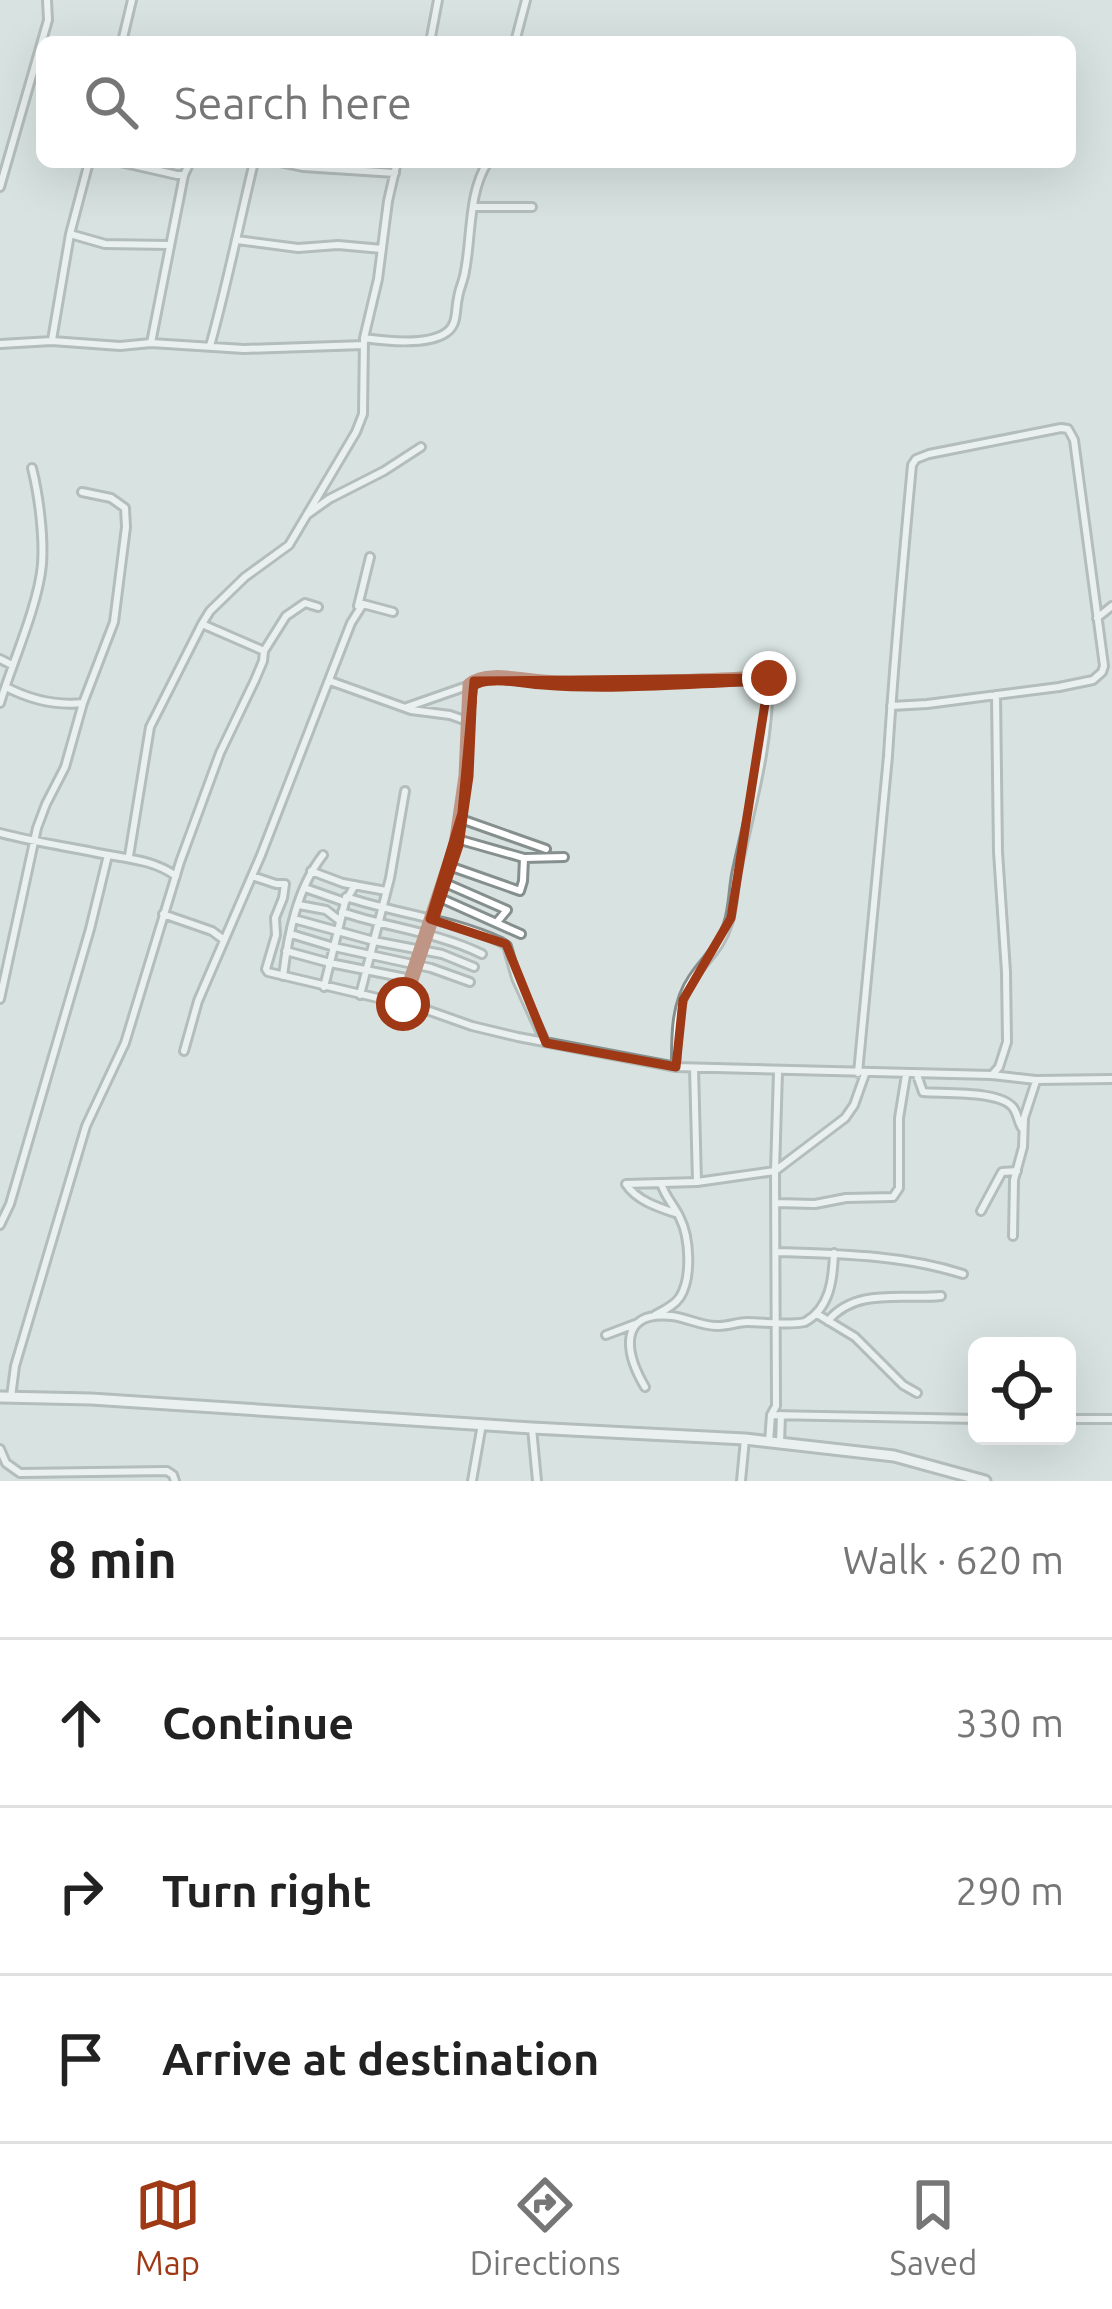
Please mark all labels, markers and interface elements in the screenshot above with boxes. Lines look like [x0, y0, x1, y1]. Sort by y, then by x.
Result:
search box [36, 36, 1076, 168]
icon: search [78, 69, 144, 135]
text: Search here [174, 77, 412, 128]
route end [742, 651, 796, 705]
route start [376, 977, 430, 1031]
map controls [968, 1337, 1076, 1445]
button: locate [968, 1337, 1076, 1445]
text: 8 min [48, 1530, 177, 1588]
text: Walk · 620 m [843, 1538, 1064, 1581]
icon: ahead [48, 1690, 114, 1756]
text: Continue [162, 1697, 354, 1748]
text: 330 m [955, 1701, 1064, 1744]
icon: right [48, 1858, 114, 1924]
text: Turn right [162, 1865, 371, 1916]
text: 290 m [955, 1869, 1064, 1912]
icon: arrive [48, 2026, 114, 2092]
text: Arrive at destination [162, 2033, 599, 2084]
tab: Map [135, 2172, 201, 2281]
tab: Directions [470, 2172, 620, 2281]
tab: Saved [890, 2172, 977, 2281]

